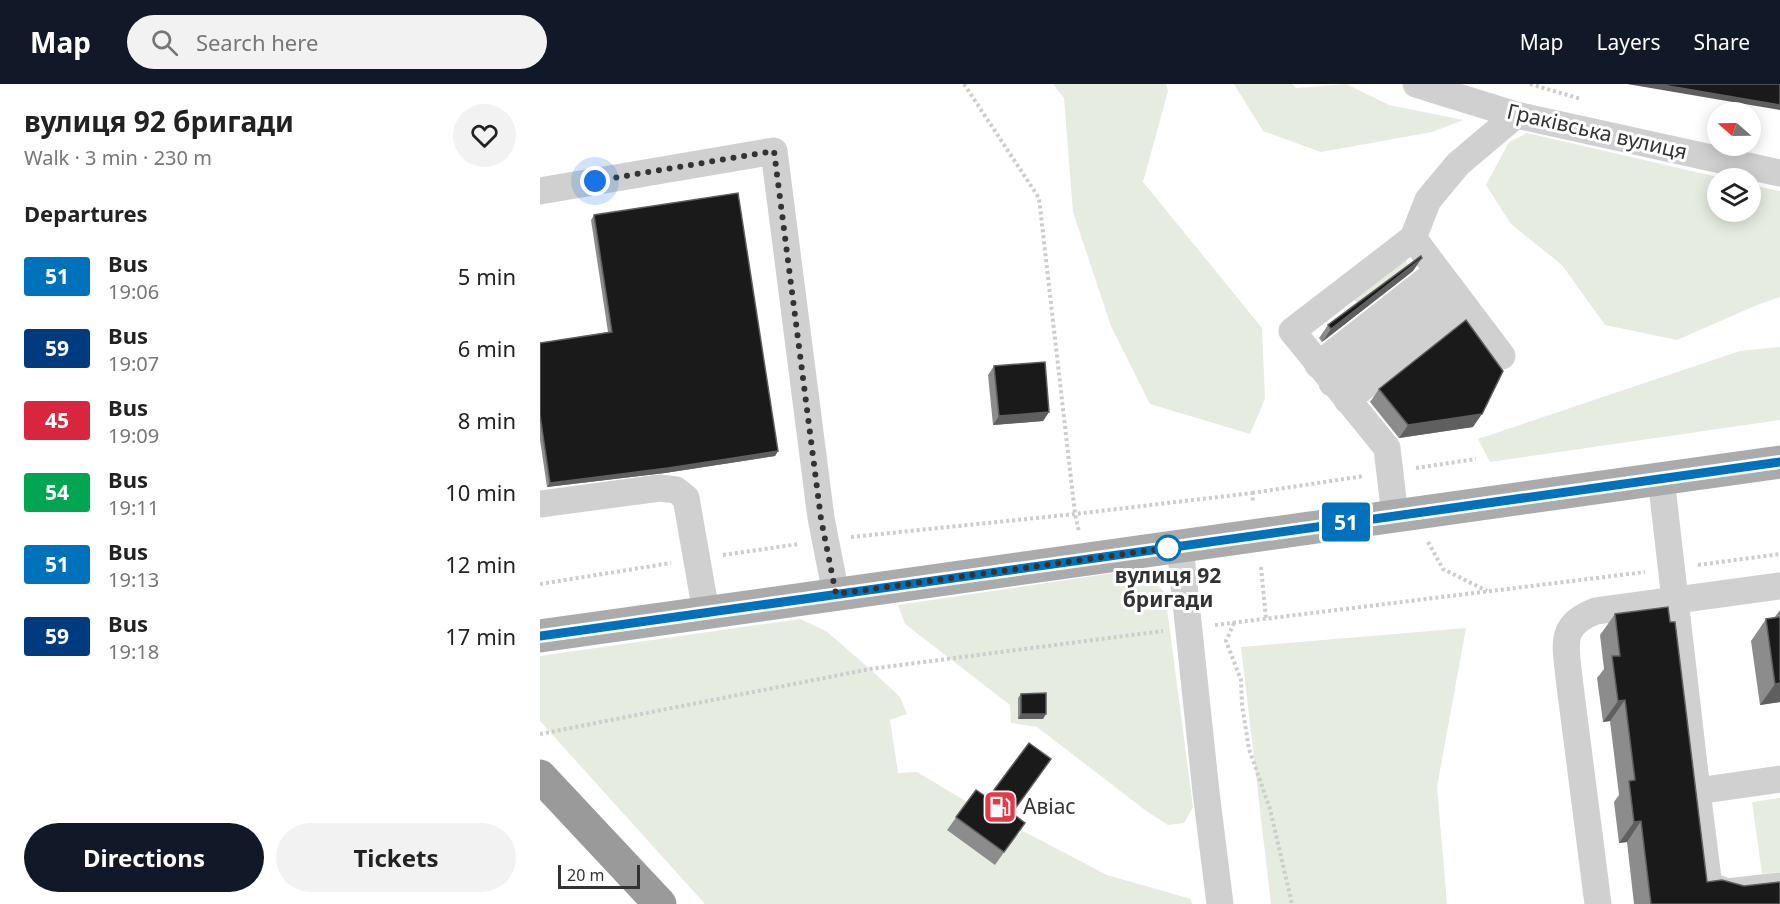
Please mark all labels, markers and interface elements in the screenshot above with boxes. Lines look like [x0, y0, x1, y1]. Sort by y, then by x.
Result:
search box [127, 15, 547, 69]
text: Map [30, 23, 91, 61]
icon: search [148, 26, 181, 59]
text: Search here [196, 27, 318, 57]
text: Map [1520, 28, 1564, 56]
text: Layers [1597, 28, 1661, 56]
text: Share [1694, 28, 1750, 56]
street label: Граківська вулиця [1504, 97, 1690, 165]
text: вулиця 92 бригади [24, 102, 294, 140]
north arrow [1707, 102, 1761, 156]
map controls [1707, 102, 1761, 222]
button: heart [453, 104, 516, 167]
text: Walk · 3 min · 230 m [24, 144, 212, 171]
your location [580, 166, 610, 196]
button: layers [1707, 168, 1761, 222]
text: Departures [24, 198, 148, 228]
text: Bus [108, 248, 148, 278]
text: 5 min [458, 261, 516, 291]
text: 51 [45, 262, 69, 290]
text: 19:06 [108, 278, 159, 305]
text: Bus [108, 320, 148, 350]
text: 6 min [458, 333, 516, 363]
text: 59 [45, 334, 69, 362]
text: 19:07 [108, 350, 159, 377]
text: Bus [108, 392, 148, 422]
text: 8 min [458, 405, 516, 435]
text: 45 [45, 406, 69, 434]
text: 19:09 [108, 422, 159, 449]
text: Bus [108, 464, 148, 494]
text: 10 min [445, 477, 516, 507]
text: 54 [45, 478, 69, 506]
text: 19:11 [108, 494, 159, 521]
line badge: 51 [1319, 502, 1373, 542]
text: 51 [1334, 508, 1358, 536]
marker: вулиця 92 бригади [1155, 535, 1181, 561]
text: Bus [108, 536, 148, 566]
text: 12 min [445, 549, 516, 579]
text: 51 [45, 550, 69, 578]
place label: вулиця 92 бригади [1115, 561, 1221, 613]
text: 19:13 [108, 566, 159, 593]
text: Bus [108, 608, 148, 638]
text: 17 min [445, 621, 516, 651]
text: 59 [45, 622, 69, 650]
text: 19:18 [108, 638, 159, 665]
fuel station icon: Авіас [982, 789, 1018, 825]
place label: Авіас [1023, 792, 1076, 820]
button: Directions [24, 823, 264, 892]
button: Tickets [276, 823, 516, 892]
scale bar [558, 862, 640, 890]
text: 20 m [567, 864, 604, 886]

